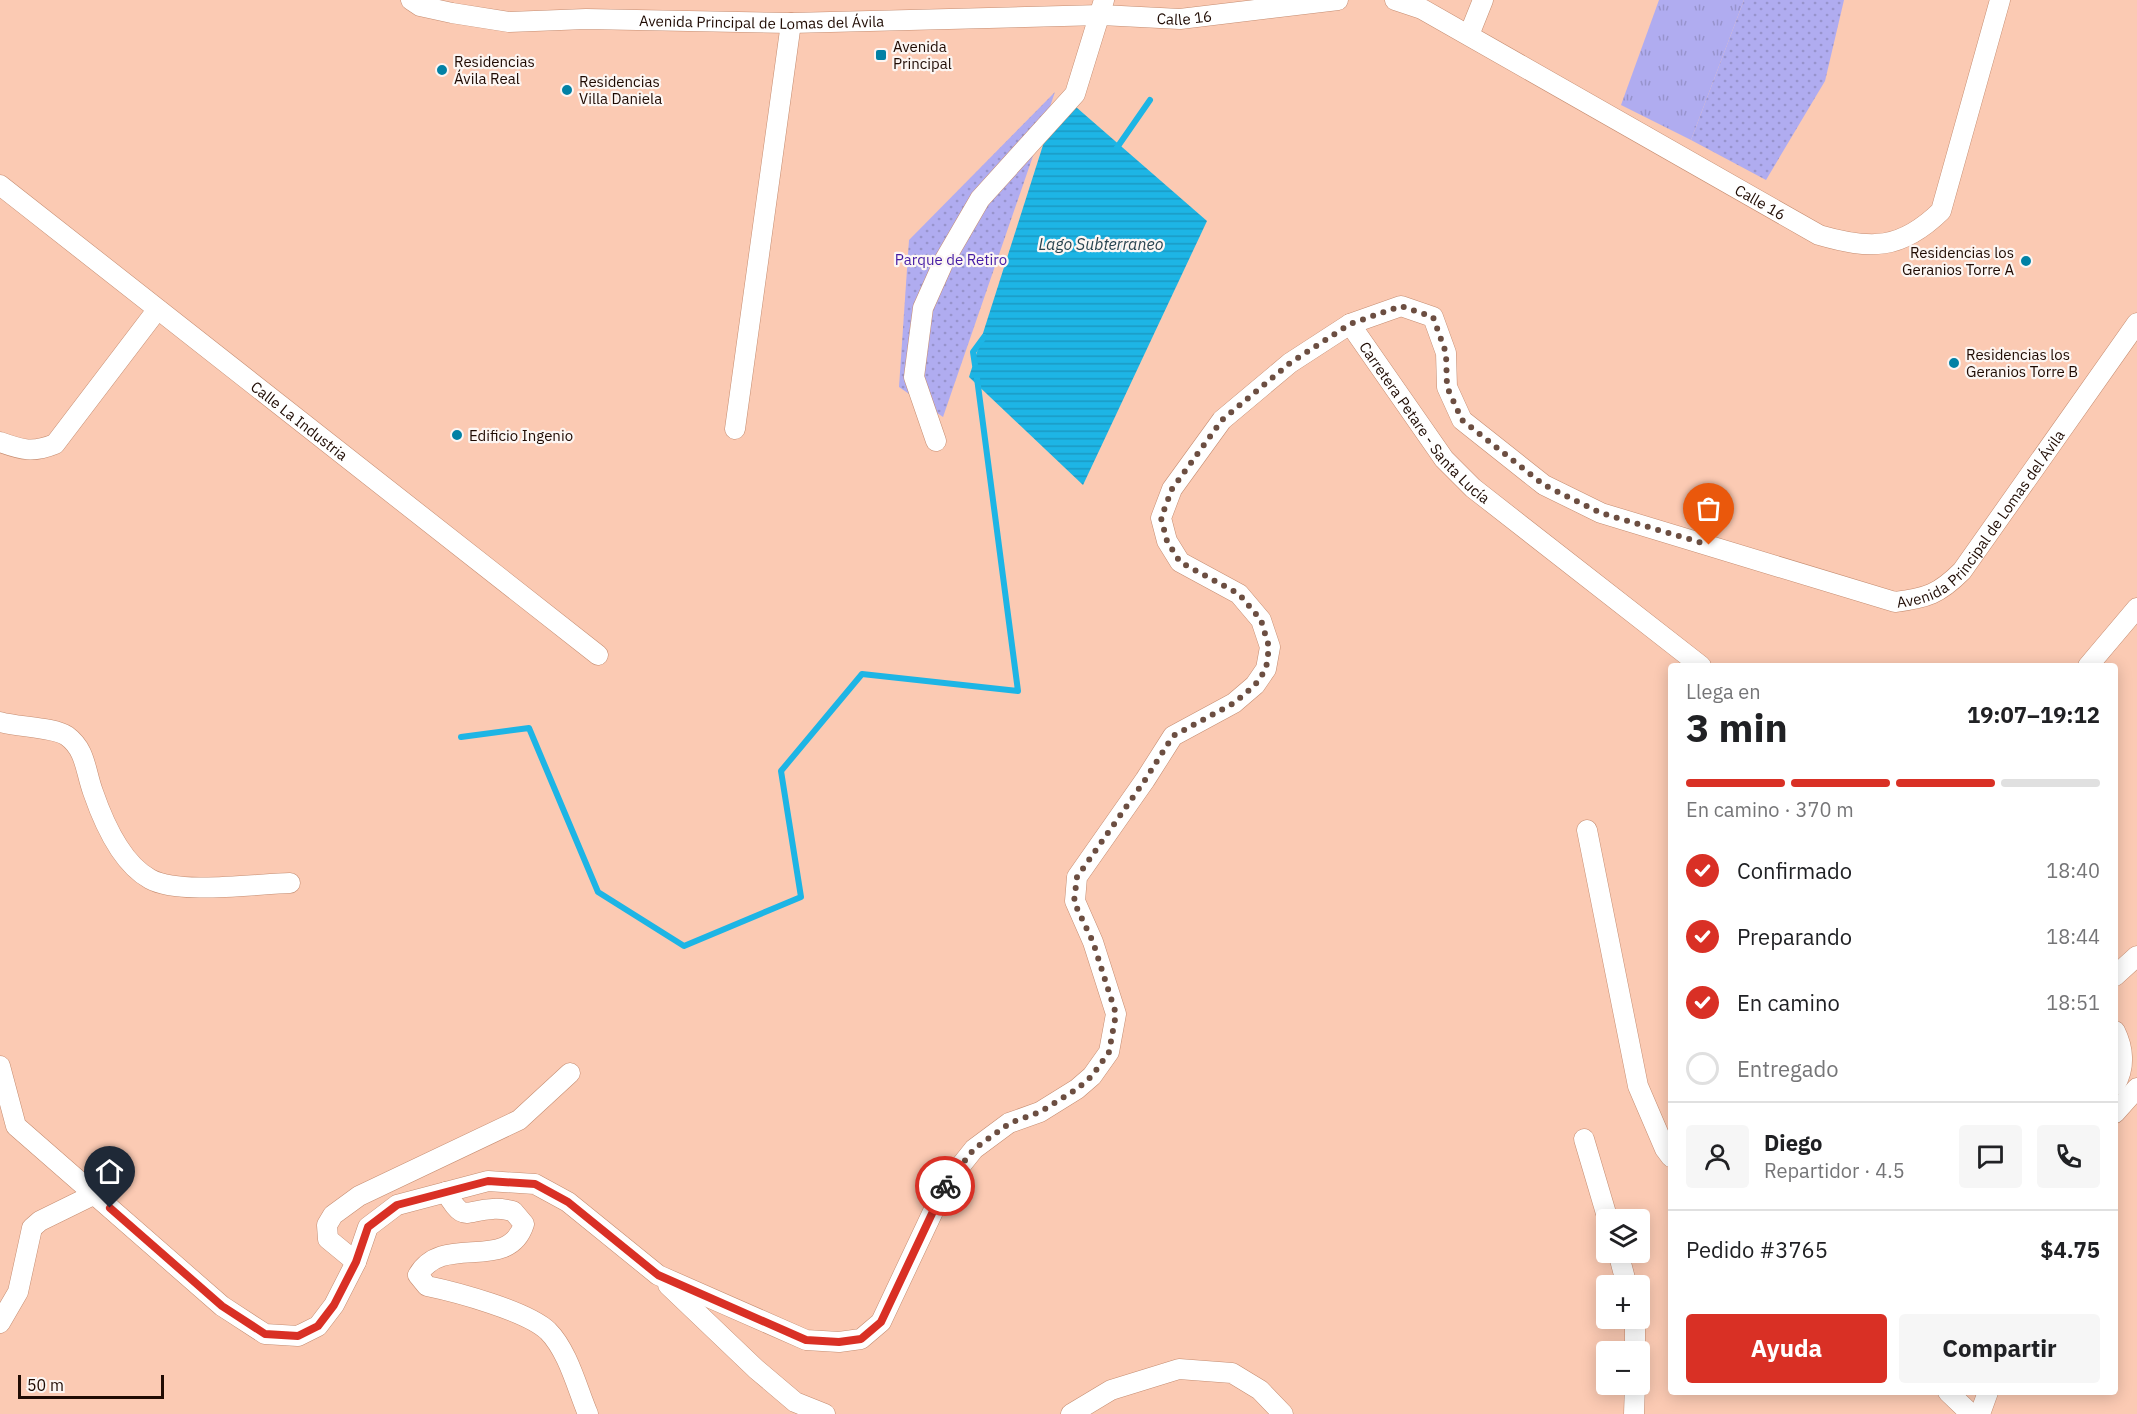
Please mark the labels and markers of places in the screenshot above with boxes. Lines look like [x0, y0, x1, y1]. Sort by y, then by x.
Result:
place label: Avenida Principal [893, 37, 952, 73]
marker: Avenida Principal [874, 48, 888, 62]
place label: Residencias Ávila Real [454, 52, 535, 88]
marker: Residencias Ávila Real [435, 63, 449, 77]
place label: Residencias Villa Daniela [579, 72, 662, 108]
marker: Residencias Villa Daniela [560, 83, 574, 97]
place label: Residencias los Geranios Torre A [1902, 243, 2014, 279]
marker: Residencias los Geranios Torre A [2019, 254, 2033, 268]
place label: Residencias los Geranios Torre B [1966, 345, 2078, 381]
marker: Residencias los Geranios Torre B [1947, 356, 1961, 370]
place label: Edificio Ingenio [469, 426, 573, 445]
marker: Edificio Ingenio [450, 428, 464, 442]
pin [1683, 483, 1734, 545]
pin [84, 1146, 135, 1208]

